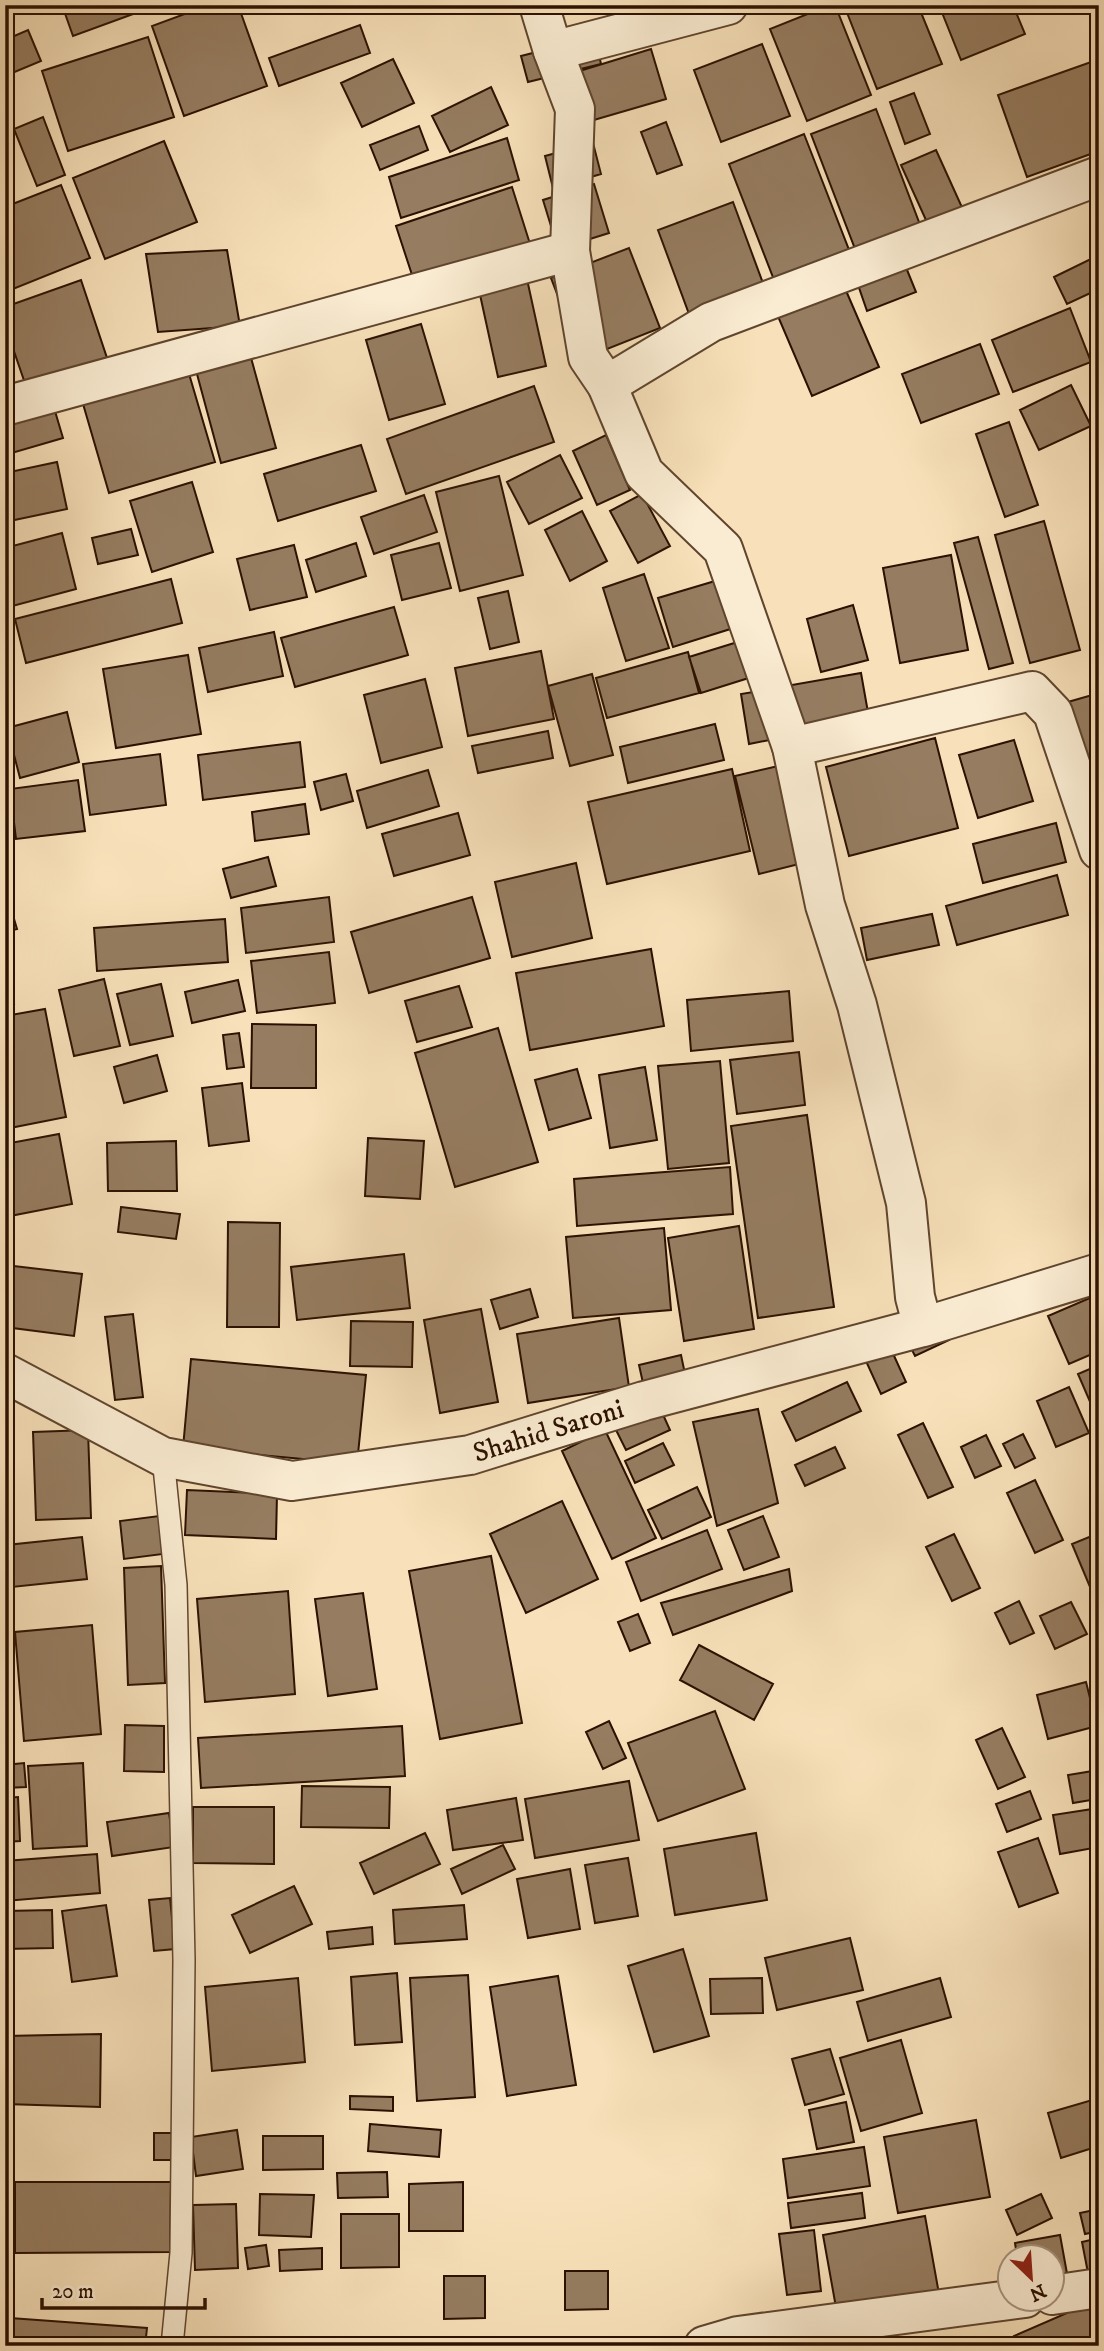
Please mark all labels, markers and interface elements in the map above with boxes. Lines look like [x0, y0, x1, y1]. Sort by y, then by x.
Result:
street label: Shahid Saroni [469, 1391, 628, 1470]
north arrow [996, 2242, 1066, 2312]
scale bar [42, 2267, 205, 2311]
text: N [1025, 2278, 1049, 2306]
text: 20 m [52, 2279, 94, 2305]

